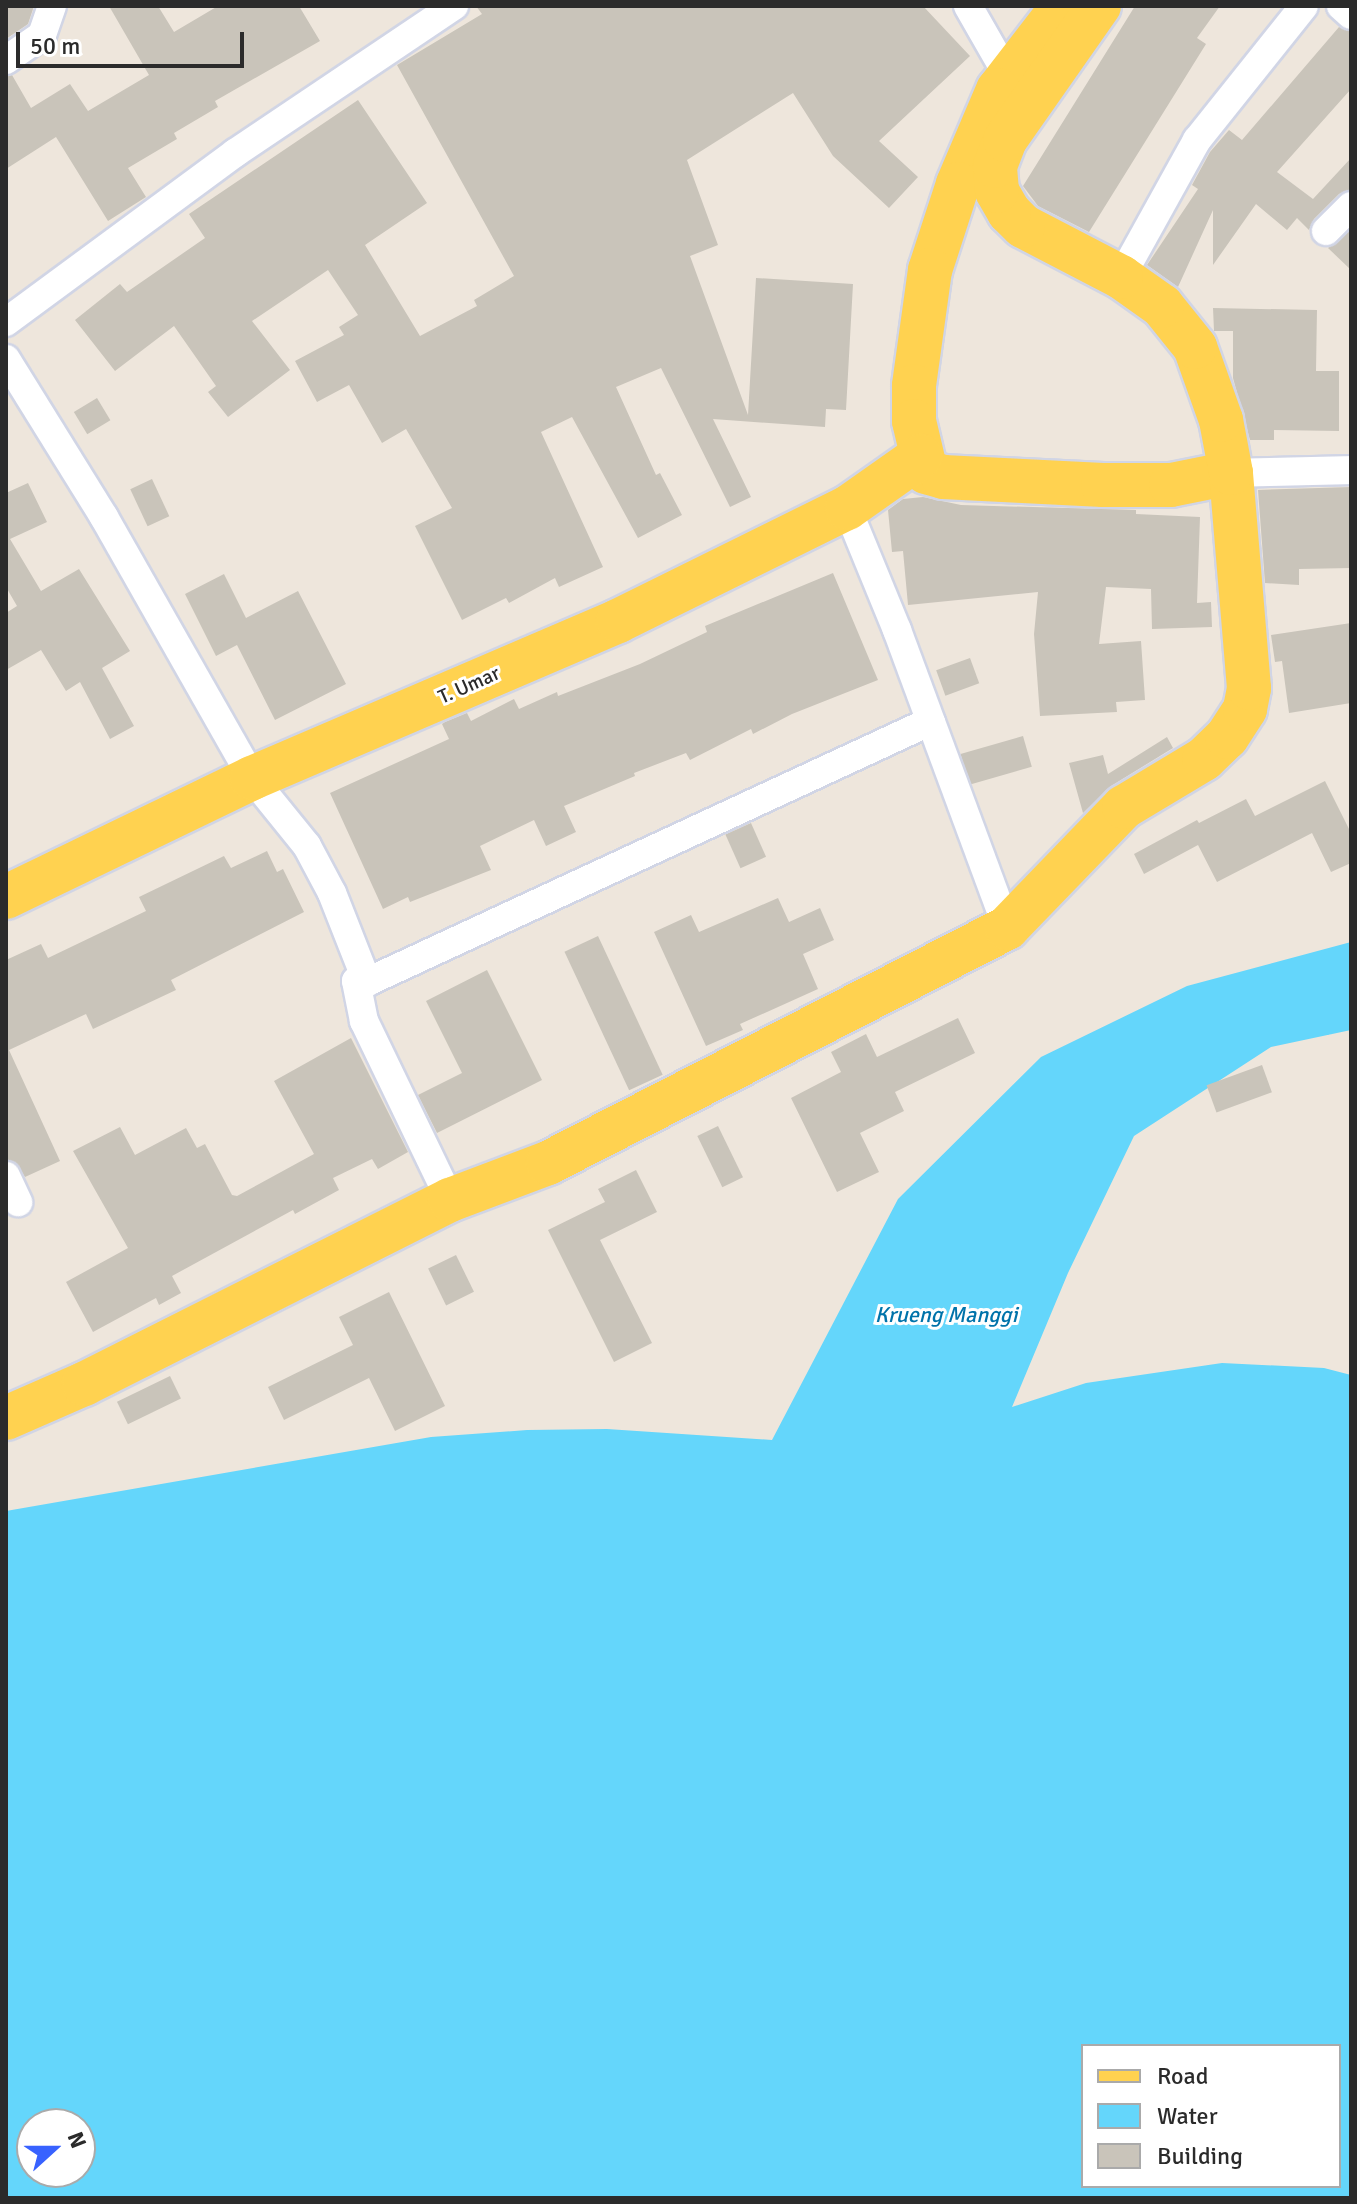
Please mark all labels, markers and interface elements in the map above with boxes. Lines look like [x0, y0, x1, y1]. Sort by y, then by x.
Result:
scale bar [20, 16, 248, 66]
text: 50 m [30, 31, 80, 61]
street label: T. Umar [435, 661, 503, 709]
water label: Krueng Manggi [875, 1302, 1017, 1328]
legend [1081, 2044, 1341, 2188]
text: Road [1157, 2061, 1208, 2091]
text: Water [1157, 2101, 1217, 2131]
north arrow [16, 2108, 96, 2188]
text: N [62, 2128, 92, 2152]
text: Building [1157, 2141, 1243, 2171]

